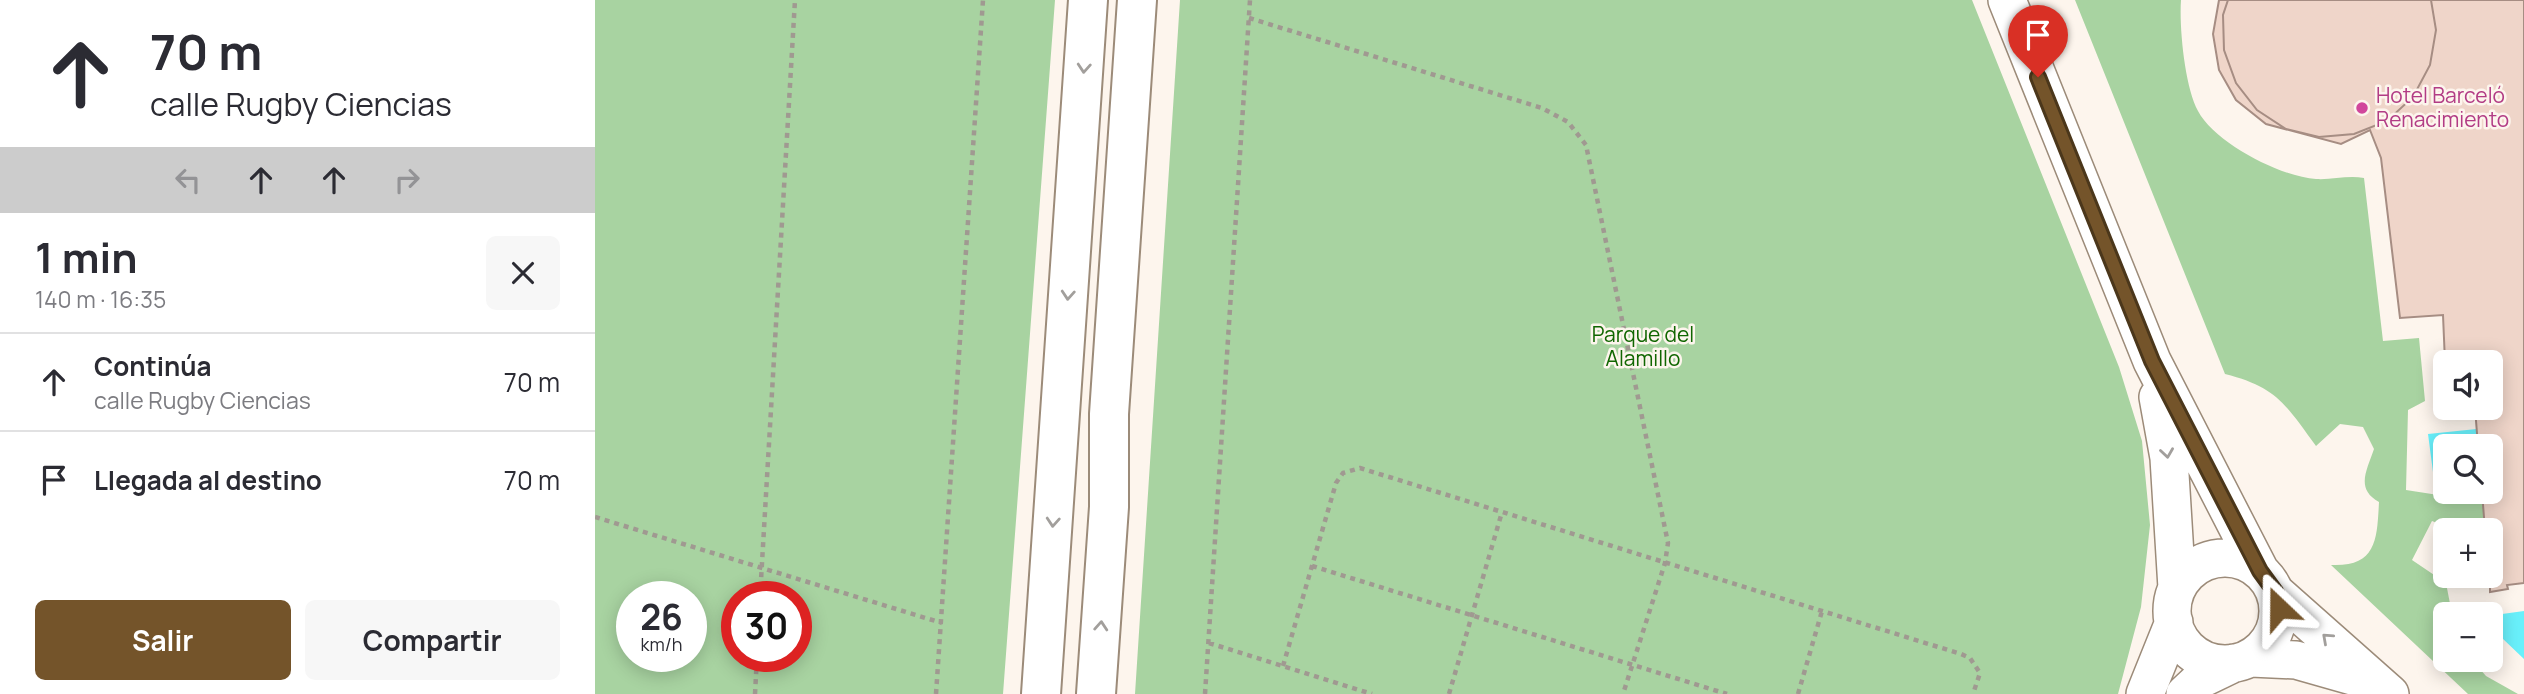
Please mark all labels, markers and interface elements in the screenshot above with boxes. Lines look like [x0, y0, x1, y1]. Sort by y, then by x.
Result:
pin [2008, 5, 2068, 77]
icon: arrive [2019, 16, 2057, 54]
text: 70 m [150, 18, 262, 85]
icon: ahead [35, 28, 126, 119]
one-way arrow [1076, 63, 1091, 74]
place label: Hotel Barceló Renacimiento [2376, 81, 2509, 133]
text: calle Rugby Ciencias [150, 82, 452, 126]
marker: Hotel Barceló Renacimiento [2354, 100, 2370, 116]
icon: left [169, 161, 207, 199]
icon: ahead [242, 161, 280, 199]
icon: ahead [315, 161, 353, 199]
icon: right [388, 161, 426, 199]
text: 1 min [35, 228, 138, 286]
button: close [486, 236, 560, 310]
text: 140 m · 16:35 [35, 283, 166, 315]
one-way arrow [1061, 290, 1076, 301]
park label: Parque del Alamillo [1592, 320, 1694, 372]
text: Continúa [94, 348, 212, 384]
map controls [2433, 350, 2503, 672]
button: sound [2433, 350, 2503, 420]
icon: ahead [35, 363, 73, 401]
text: 70 m [504, 364, 560, 400]
text: calle Rugby Ciencias [94, 384, 311, 416]
button: search [2433, 434, 2503, 504]
one-way arrow [2160, 447, 2175, 459]
icon: arrive [35, 461, 73, 499]
text: Llegada al destino [94, 462, 322, 498]
text: 70 m [504, 462, 560, 498]
one-way arrow [1046, 517, 1061, 528]
button: + [2433, 518, 2503, 588]
position arrow [2242, 571, 2316, 645]
speed limit sign: 30 [721, 581, 812, 672]
text: 26 [640, 593, 683, 641]
button: Salir [35, 600, 291, 680]
button: Compartir [305, 600, 560, 680]
button: − [2433, 602, 2503, 672]
one-way arrow [1093, 620, 1108, 631]
text: km/h [641, 632, 682, 656]
one-way arrow [2322, 633, 2335, 646]

